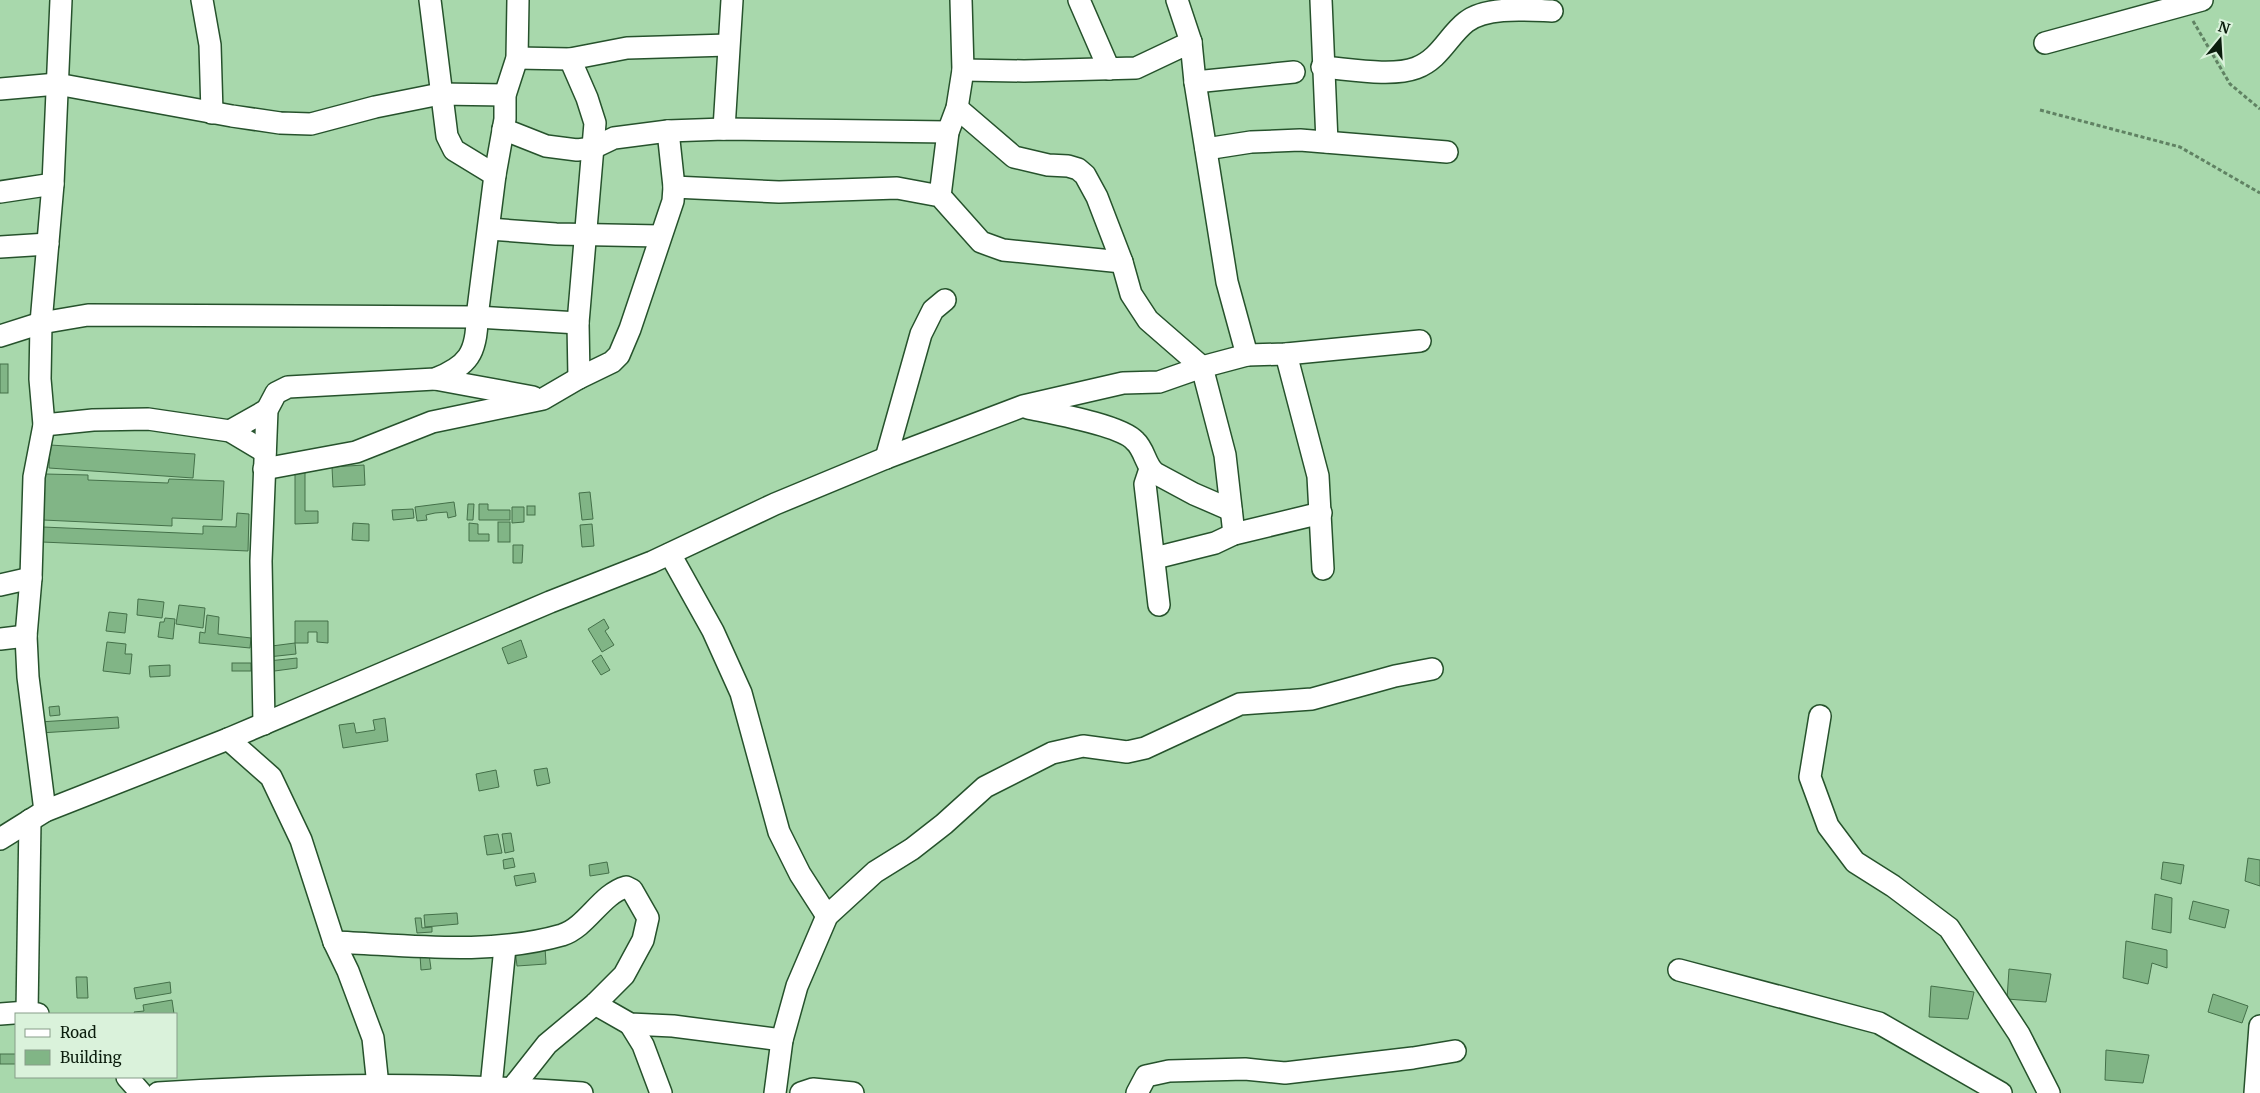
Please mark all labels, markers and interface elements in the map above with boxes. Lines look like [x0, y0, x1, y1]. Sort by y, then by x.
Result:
north arrow [2195, 15, 2245, 65]
text: N [2216, 17, 2232, 38]
legend [15, 1013, 178, 1078]
text: Road [60, 1023, 96, 1042]
text: Building [60, 1048, 122, 1067]

